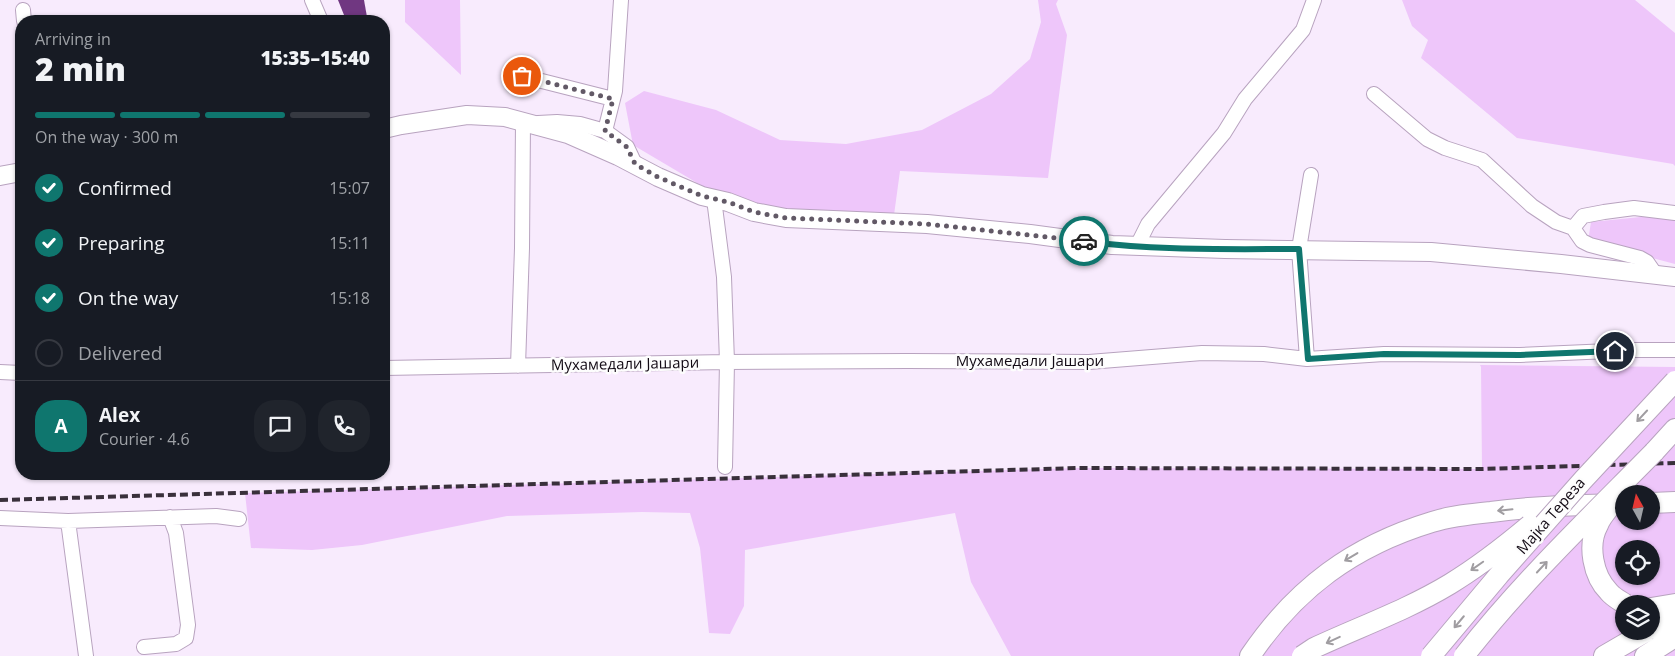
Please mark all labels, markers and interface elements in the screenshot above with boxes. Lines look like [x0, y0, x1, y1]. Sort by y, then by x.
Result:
text: Arriving in [35, 28, 111, 50]
text: 15:35–15:40 [260, 45, 370, 71]
text: 2 min [35, 47, 126, 90]
pin [501, 55, 543, 97]
icon: bag [508, 62, 536, 90]
text: On the way · 300 m [35, 126, 178, 148]
icon: check [35, 174, 63, 202]
text: Confirmed [78, 175, 172, 201]
text: 15:07 [329, 177, 370, 199]
courier [1059, 216, 1109, 266]
icon: car [1070, 227, 1098, 255]
icon: check [35, 229, 63, 257]
text: Preparing [78, 230, 165, 256]
text: 15:11 [329, 232, 370, 254]
icon: check [35, 284, 63, 312]
text: On the way [78, 285, 178, 311]
text: 15:18 [329, 287, 370, 309]
pin [1594, 330, 1636, 372]
icon: home [1601, 337, 1629, 365]
text: Delivered [78, 340, 162, 366]
street label: Мухамедали Јашари [956, 350, 1104, 370]
street label: Мухамедали Јашари [551, 352, 699, 374]
button: chat [254, 400, 306, 452]
button: phone [318, 400, 370, 452]
text: Alex [99, 402, 140, 428]
one-way arrow [1636, 410, 1648, 423]
text: A [54, 413, 68, 439]
text: Courier · 4.6 [99, 428, 190, 450]
street label: Мајка Тереза [1511, 473, 1589, 558]
north arrow [1615, 485, 1660, 530]
map controls [1615, 485, 1660, 640]
one-way arrow [1498, 505, 1514, 515]
button: locate [1615, 540, 1660, 585]
one-way arrow [1344, 552, 1359, 562]
one-way arrow [1536, 560, 1548, 573]
one-way arrow [1470, 561, 1484, 571]
button: layers [1615, 595, 1660, 640]
one-way arrow [1453, 615, 1464, 628]
one-way arrow [1326, 635, 1341, 645]

